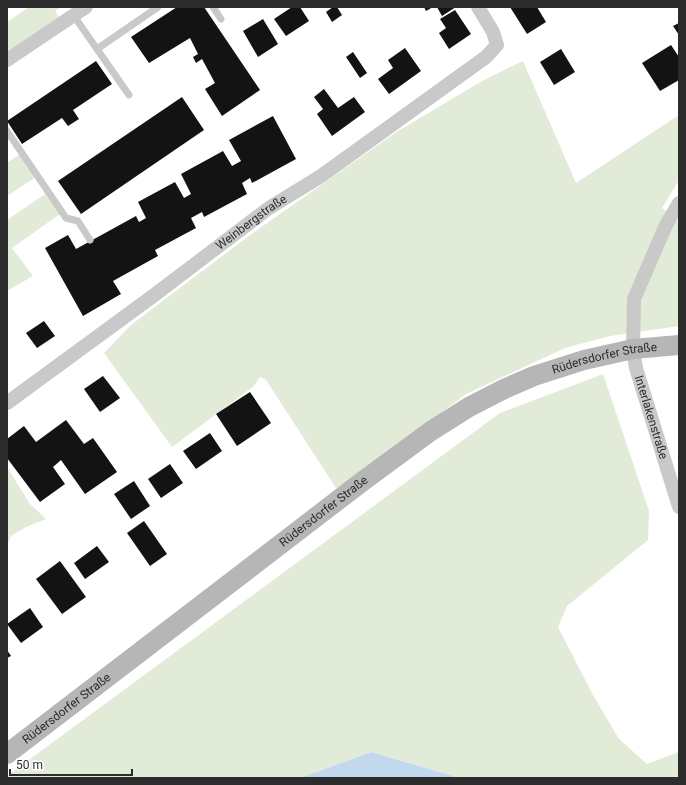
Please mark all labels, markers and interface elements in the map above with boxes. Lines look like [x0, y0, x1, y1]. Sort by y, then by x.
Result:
street label: Weinbergstraße [213, 192, 289, 253]
street label: Rüdersdorfer Straße [550, 340, 658, 377]
street label: Interlakenstraße [632, 374, 671, 461]
street label: Rüdersdorfer Straße [277, 473, 371, 550]
street label: Rüdersdorfer Straße [20, 670, 113, 747]
scale bar [10, 751, 132, 777]
text: 50 m [16, 758, 43, 772]

